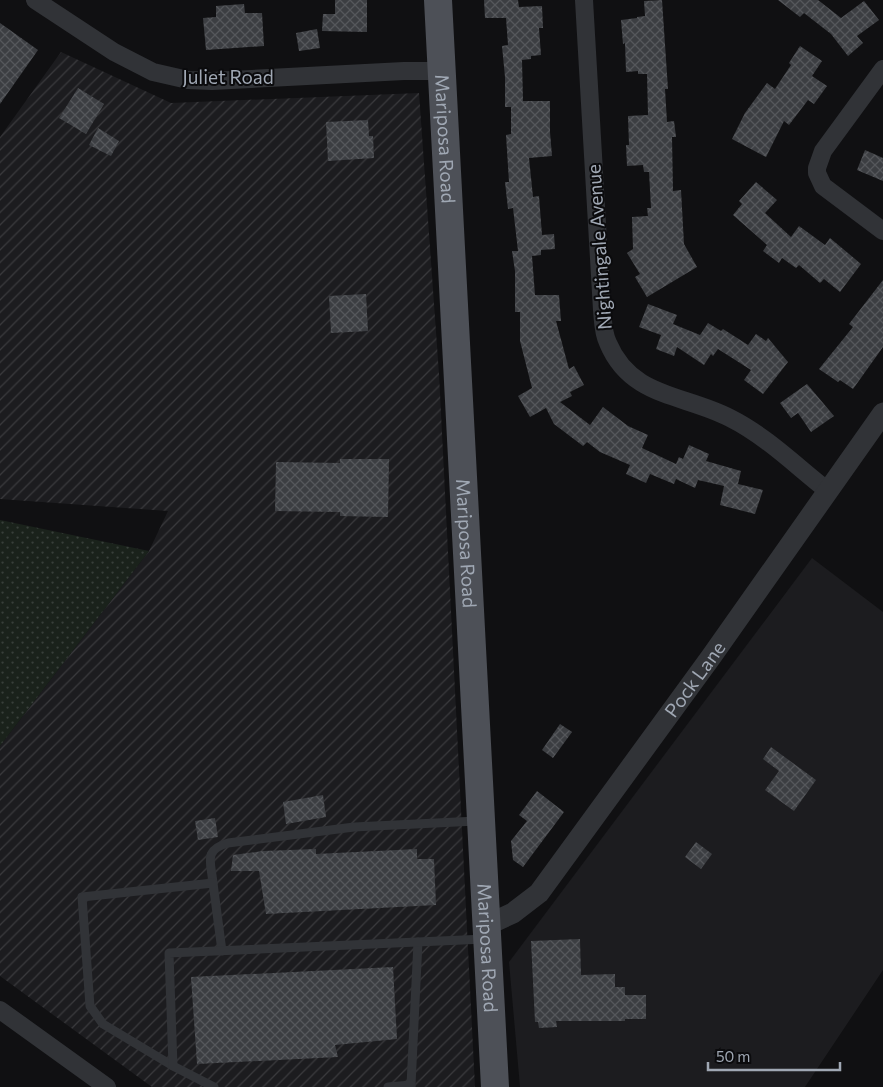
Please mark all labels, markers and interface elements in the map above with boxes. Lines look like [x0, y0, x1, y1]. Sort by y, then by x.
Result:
street label: Juliet Road [182, 65, 274, 88]
street label: Mariposa Road [431, 74, 461, 204]
street label: Nightingale Avenue [581, 163, 616, 331]
street label: Mariposa Road [452, 478, 482, 608]
street label: Pock Lane [659, 637, 730, 721]
street label: Mariposa Road [473, 882, 503, 1013]
scale bar [708, 1040, 840, 1072]
text: 50 m [716, 1047, 750, 1065]

